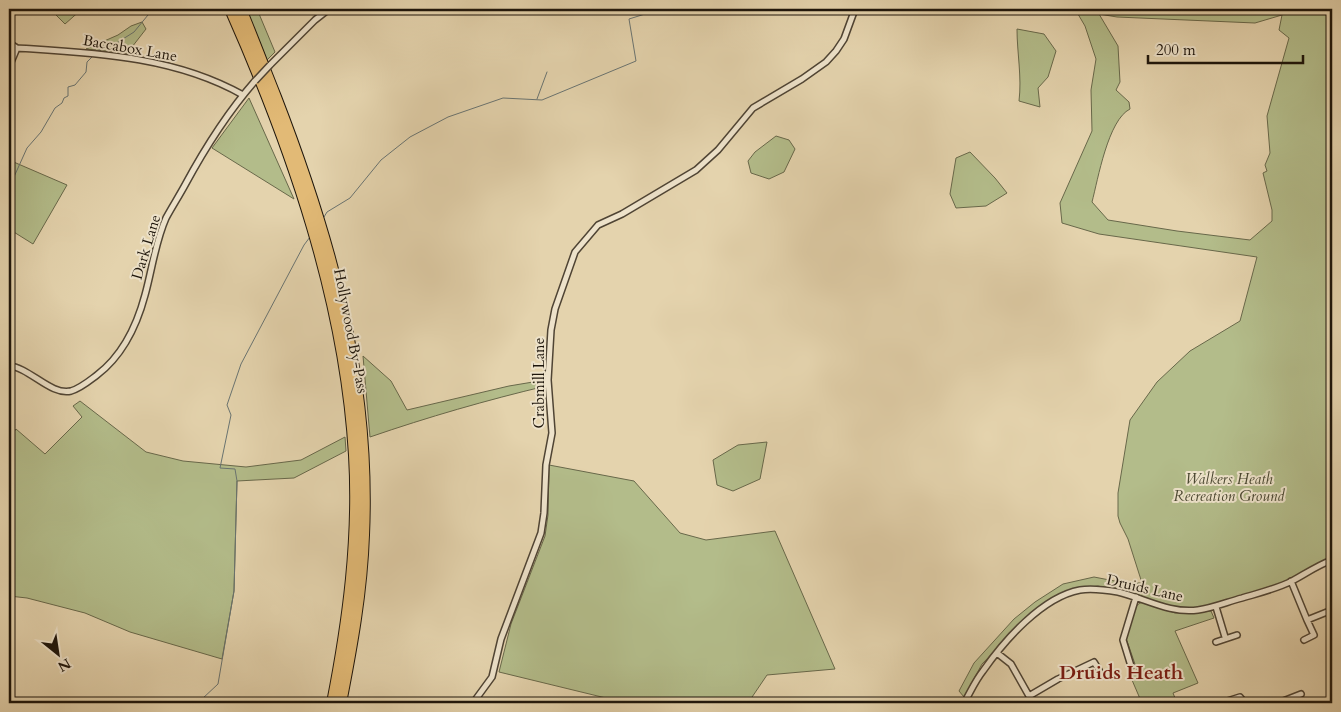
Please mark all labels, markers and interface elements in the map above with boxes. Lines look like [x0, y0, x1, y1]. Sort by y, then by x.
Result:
street label: Baccabox Lane [81, 30, 179, 66]
scale bar [1148, 32, 1304, 64]
text: 200 m [1156, 40, 1196, 60]
street label: Dark Lane [127, 212, 165, 282]
street label: Hollywood By-Pass [329, 267, 373, 395]
street label: Crabmill Lane [529, 337, 549, 428]
park label: Walkers Heath Recreation Ground [1173, 469, 1285, 506]
street label: Druids Lane [1105, 569, 1185, 607]
north arrow [32, 630, 82, 680]
text: N [54, 654, 74, 676]
district label: Druids Heath [1059, 659, 1184, 686]

